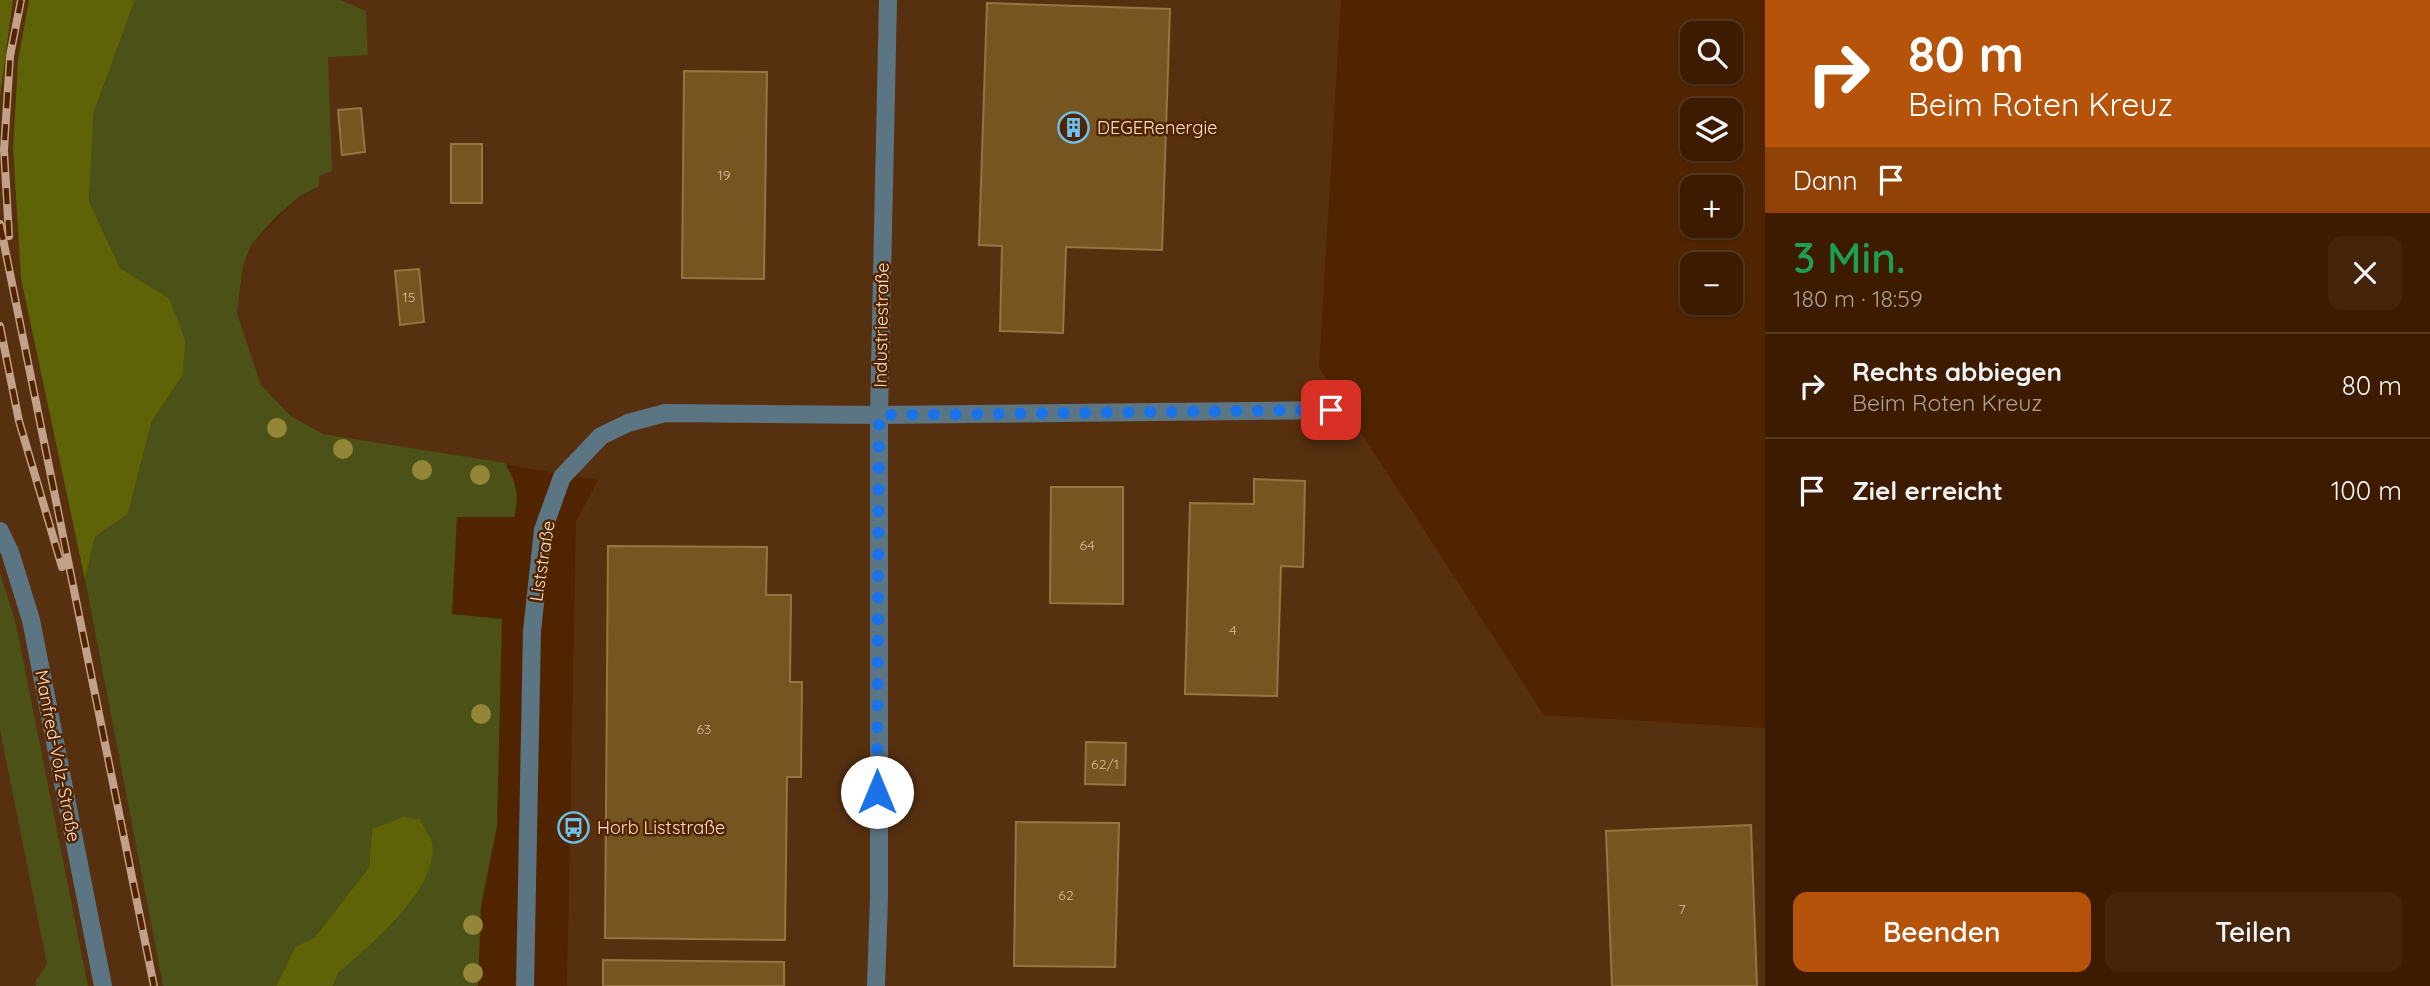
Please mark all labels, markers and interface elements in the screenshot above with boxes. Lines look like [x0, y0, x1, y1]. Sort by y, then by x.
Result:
map controls [1680, 21, 1743, 315]
button: search [1680, 21, 1743, 84]
text: 80 m [1908, 23, 2024, 84]
icon: right [1793, 28, 1884, 119]
text: Beim Roten Kreuz [1908, 84, 2173, 124]
button: layers [1680, 98, 1743, 161]
building icon: DEGERenergie [1057, 110, 1091, 144]
place label: DEGERenergie [1097, 116, 1218, 139]
icon: arrive [1872, 161, 1910, 199]
text: Dann [1793, 164, 1858, 197]
house number: 19 [718, 166, 731, 184]
button: + [1680, 175, 1743, 238]
text: 3 Min. [1793, 231, 1905, 284]
button: close [2328, 236, 2402, 310]
button: − [1680, 252, 1743, 315]
street label: Industriestraße [868, 262, 894, 388]
text: 180 m · 18:59 [1793, 284, 1923, 313]
house number: 15 [403, 288, 415, 306]
text: Rechts abbiegen [1852, 355, 2062, 388]
icon: right [1793, 367, 1831, 405]
text: 80 m [2342, 369, 2402, 402]
pin [1301, 380, 1361, 440]
text: Beim Roten Kreuz [1852, 388, 2042, 417]
icon: arrive [1312, 391, 1350, 429]
icon: arrive [1793, 472, 1831, 510]
text: Ziel erreicht [1852, 474, 2003, 507]
text: 100 m [2331, 474, 2402, 507]
street label: Liststraße [524, 519, 560, 603]
house number: 64 [1079, 536, 1095, 554]
house number: 4 [1229, 621, 1237, 639]
street label: Manfred-Volz-Straße [30, 668, 86, 844]
house number: 63 [697, 720, 711, 738]
position arrow [840, 755, 914, 829]
house number: 62/1 [1091, 755, 1119, 773]
bus stop icon: Horb Liststraße [557, 810, 591, 844]
place label: Horb Liststraße [597, 816, 725, 839]
house number: 62 [1058, 886, 1074, 904]
button: Beenden [1793, 892, 2091, 972]
button: Teilen [2105, 892, 2402, 972]
house number: 7 [1678, 900, 1686, 918]

